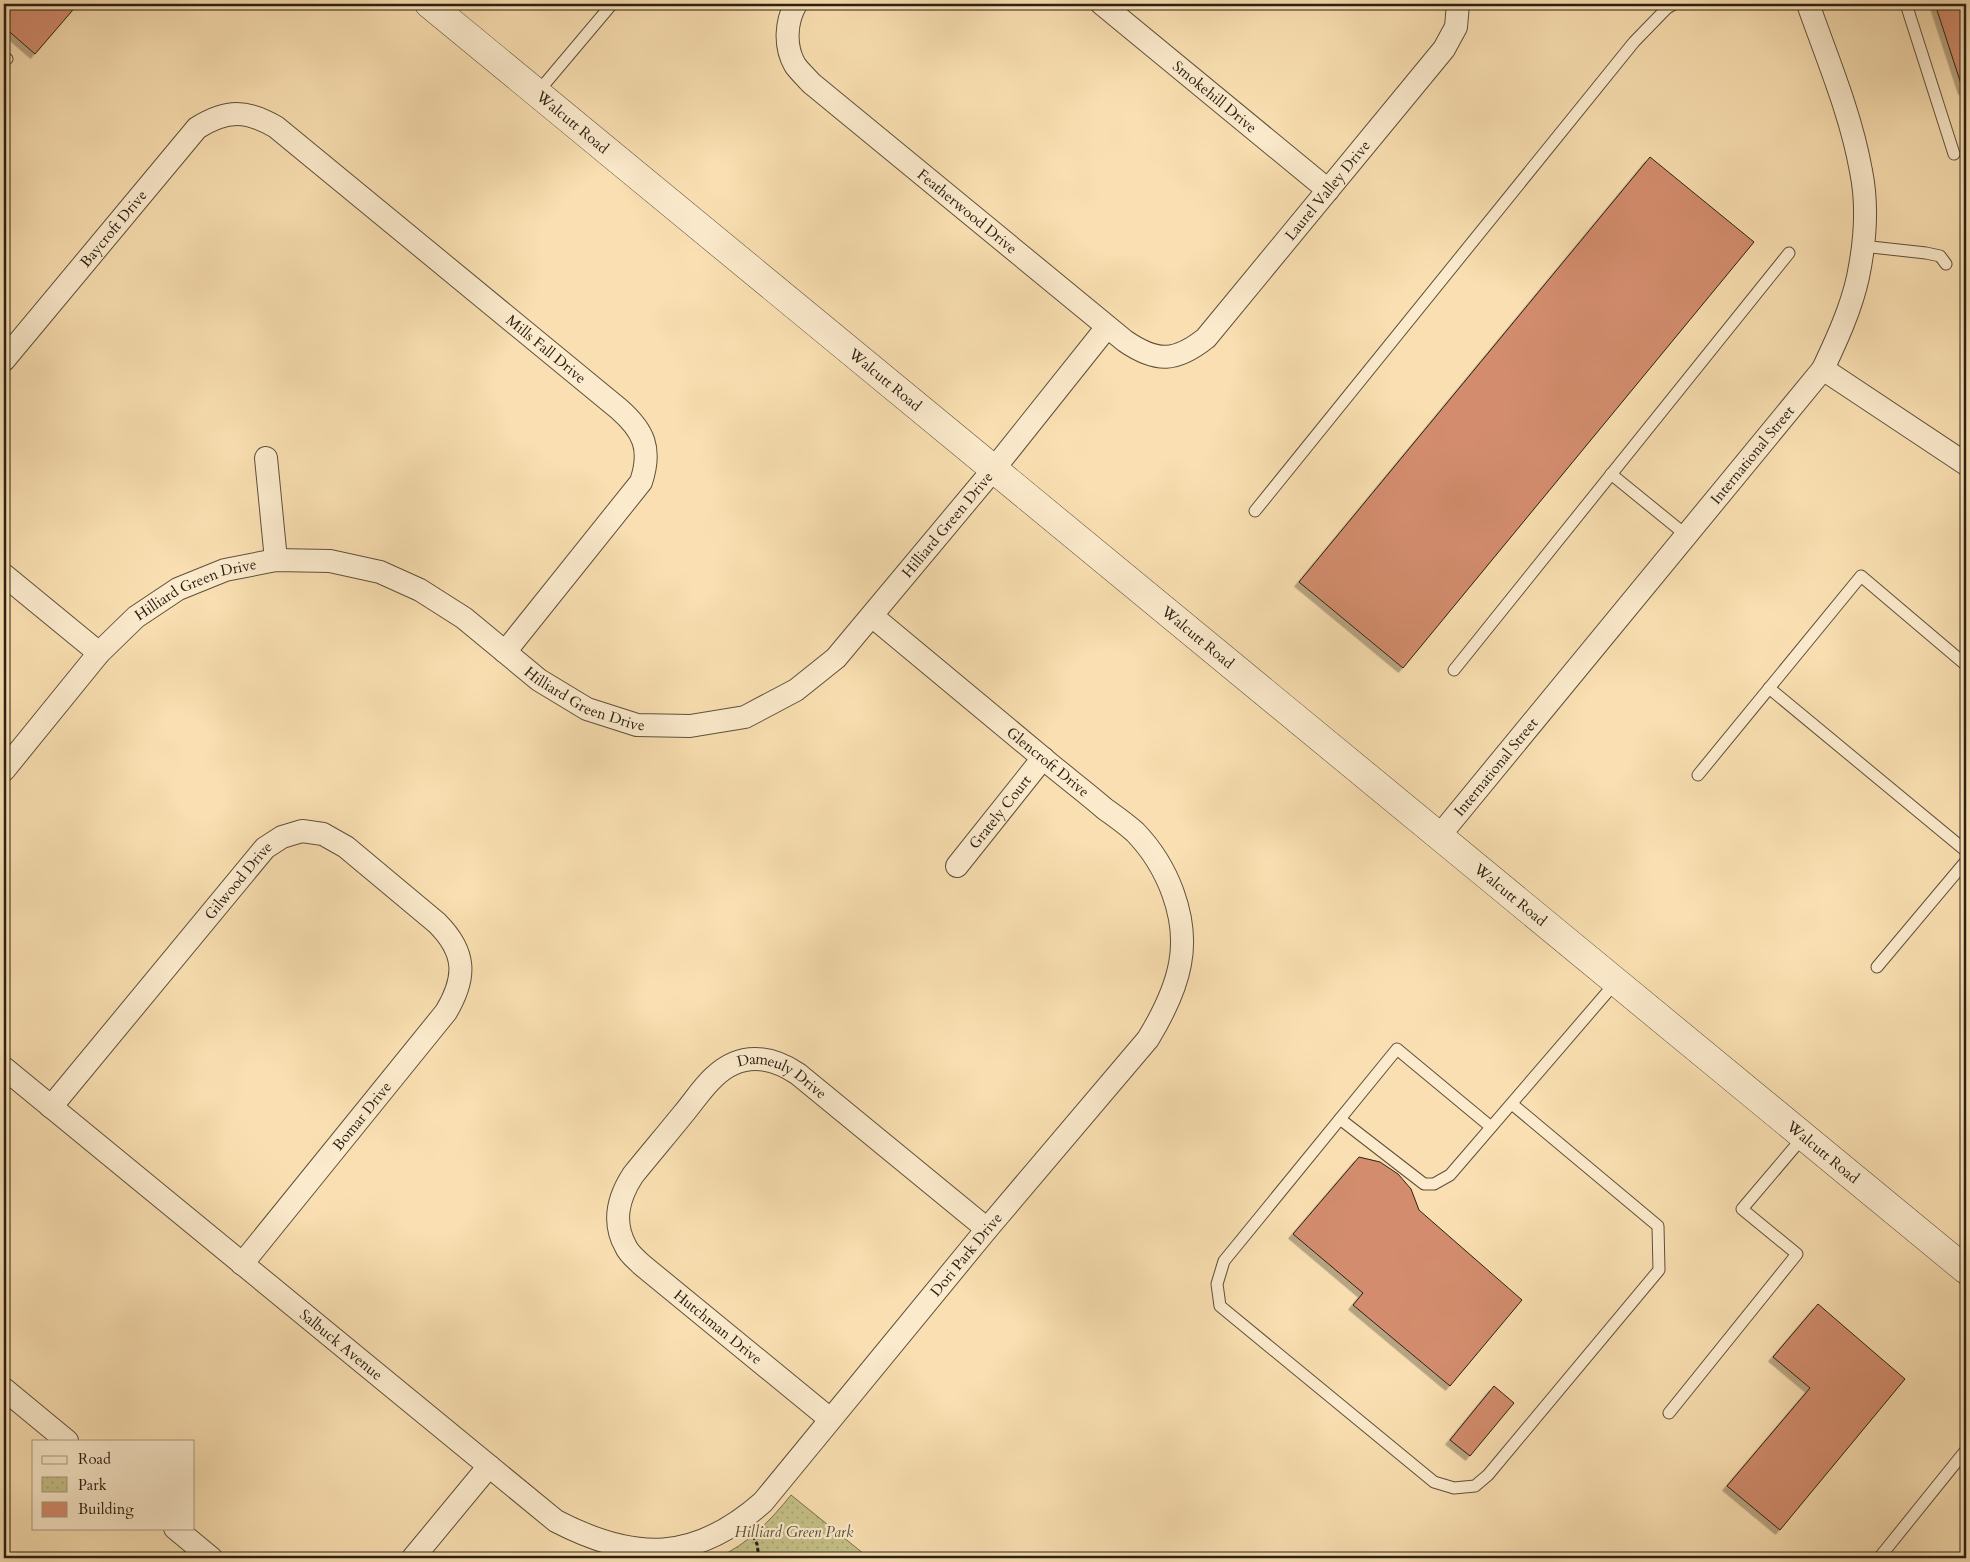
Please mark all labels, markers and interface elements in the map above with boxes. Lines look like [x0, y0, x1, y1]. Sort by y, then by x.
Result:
street label: Smokehill Drive [1168, 56, 1261, 138]
street label: Walcutt Road [531, 86, 613, 158]
street label: Laurel Valley Drive [1280, 136, 1375, 245]
street label: Featherwood Drive [913, 164, 1022, 258]
street label: Baycroft Drive [75, 186, 151, 271]
street label: Mills Fall Drive [502, 310, 591, 388]
street label: Walcutt Road [844, 343, 926, 416]
street label: International Street [1706, 401, 1799, 508]
street label: Hilliard Green Drive [897, 467, 998, 582]
street label: Hilliard Green Drive [131, 554, 258, 625]
street label: Walcutt Road [1157, 601, 1238, 673]
street label: Hilliard Green Drive [520, 662, 645, 735]
street label: International Street [1449, 713, 1542, 820]
street label: Glencroft Drive [1002, 722, 1094, 802]
street label: Grately Court [964, 771, 1036, 853]
street label: Gilwood Drive [200, 836, 276, 924]
street label: Walcutt Road [1469, 858, 1551, 931]
street label: Dameuly Drive [735, 1049, 831, 1104]
street label: Bomar Drive [328, 1077, 396, 1155]
street label: Walcutt Road [1782, 1116, 1864, 1188]
street label: Dori Park Drive [926, 1208, 1007, 1301]
street label: Hutchman Drive [670, 1285, 767, 1369]
street label: Salbuck Avenue [295, 1305, 387, 1385]
legend [32, 1440, 195, 1530]
text: Road [78, 1449, 111, 1469]
text: Park [78, 1475, 107, 1495]
text: Building [78, 1499, 134, 1519]
park label: Hilliard Green Park [735, 1522, 854, 1542]

